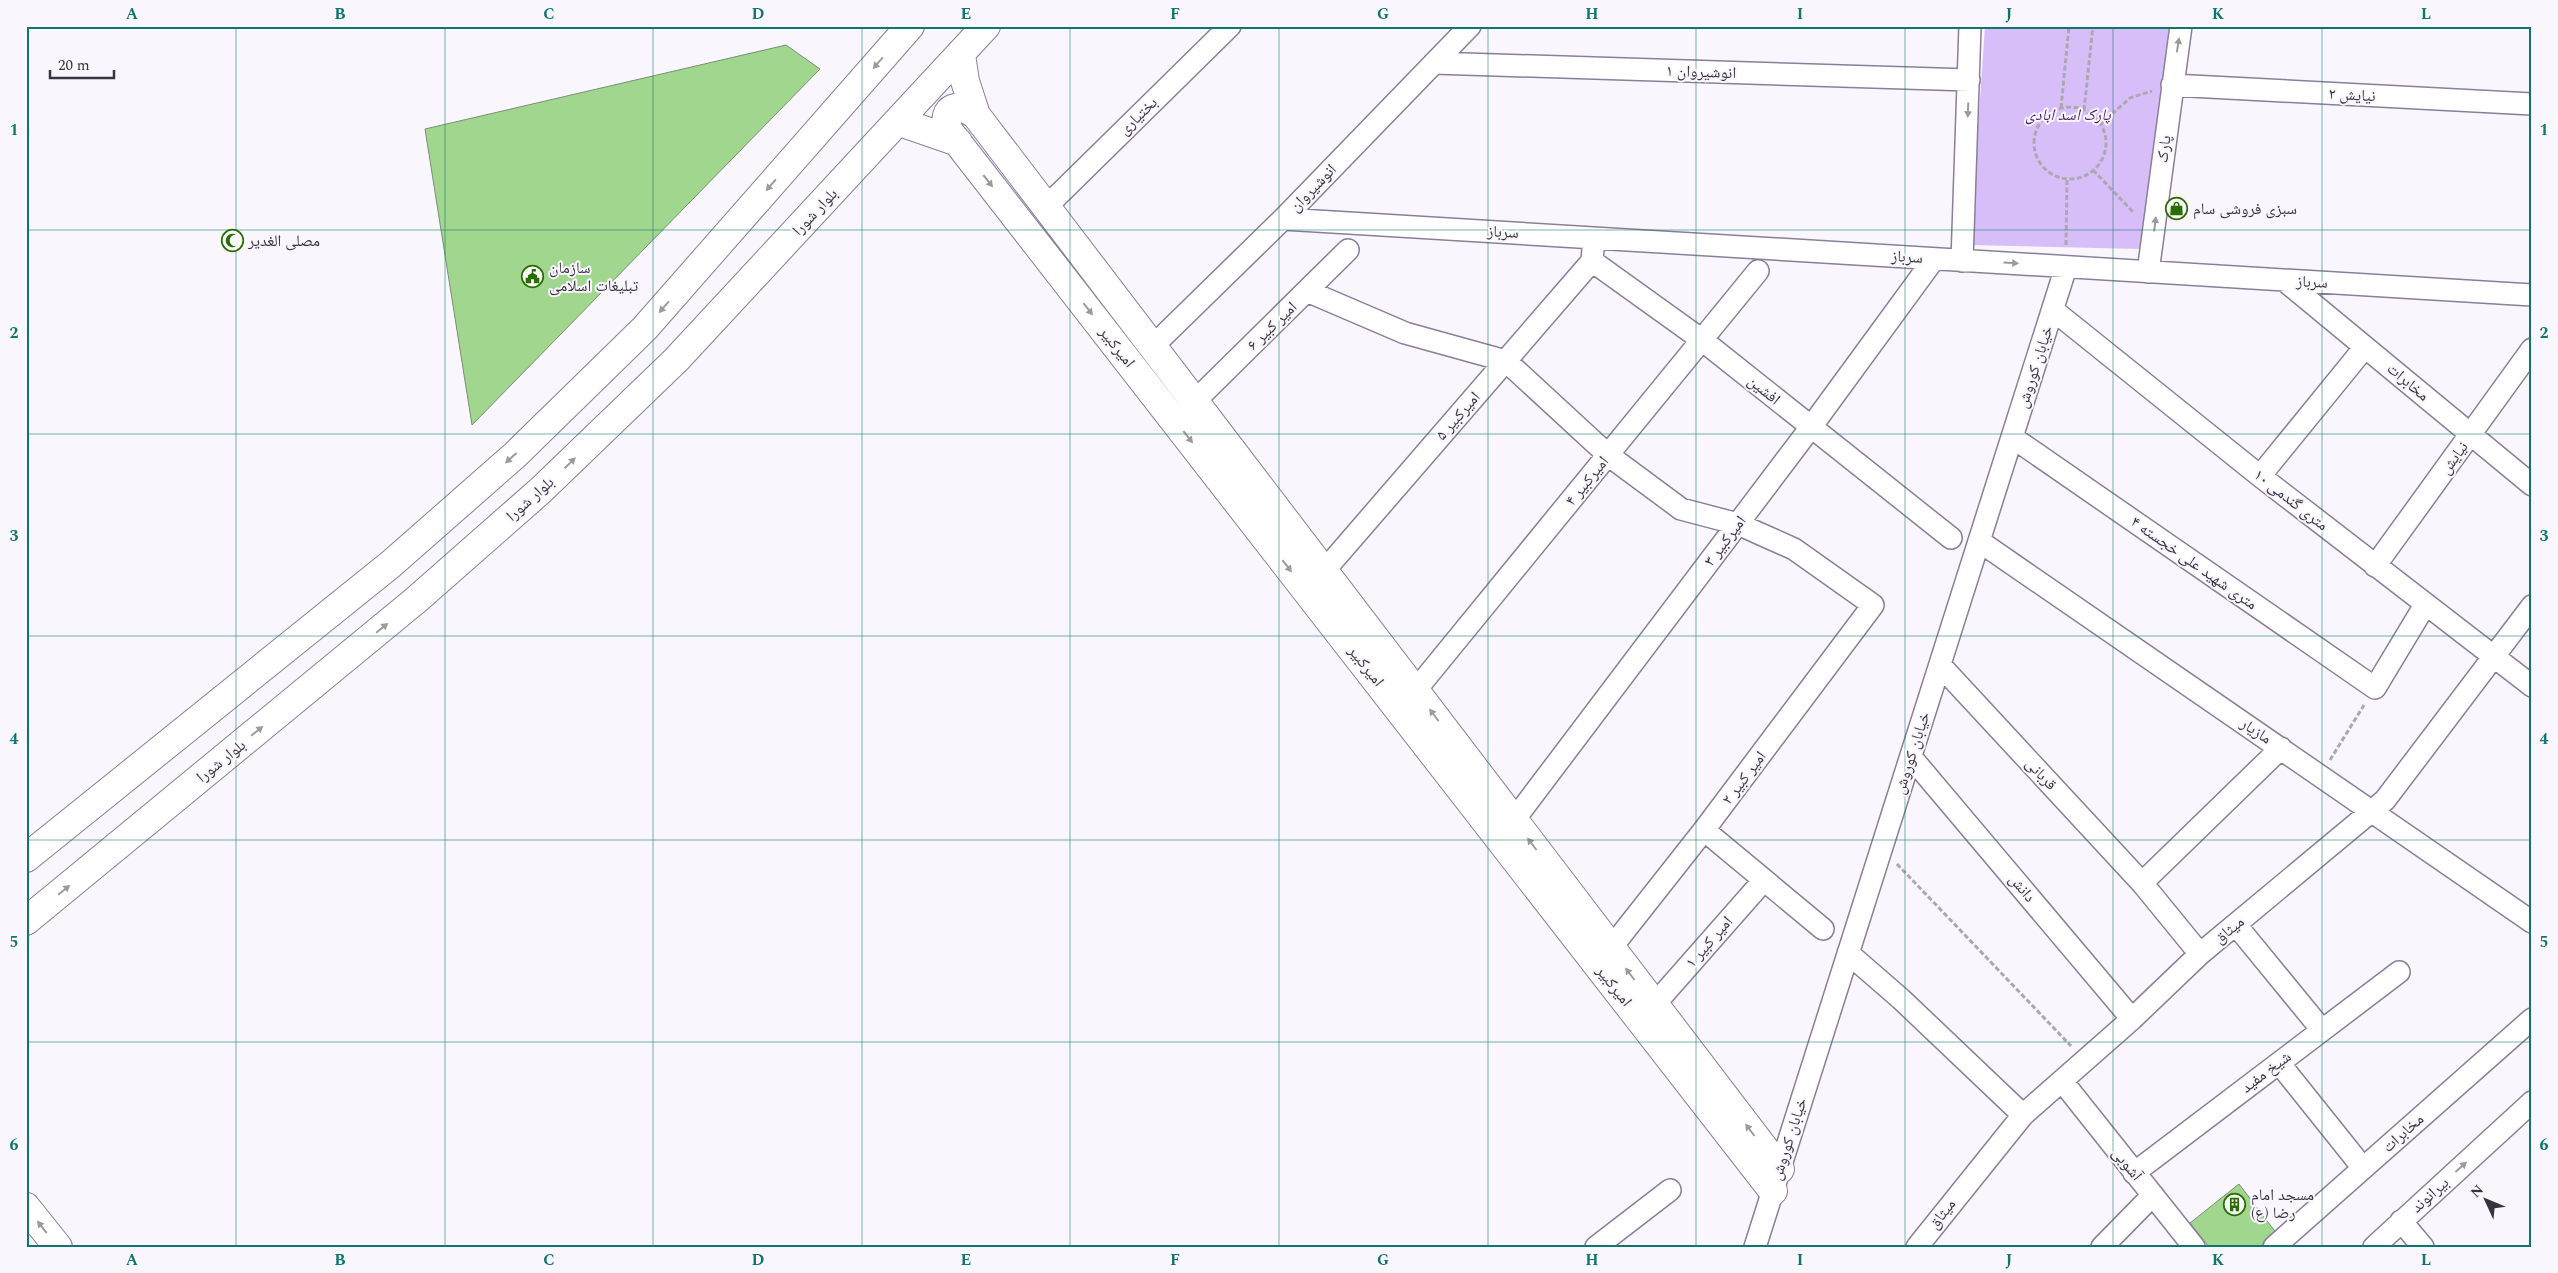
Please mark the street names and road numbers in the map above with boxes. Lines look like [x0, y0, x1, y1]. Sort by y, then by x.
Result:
street label: انوشیروان ۱ [1665, 59, 1737, 85]
street label: نیایش ۲ [2328, 82, 2376, 108]
street label: بختیاری [1113, 91, 1163, 141]
street label: پارک [2150, 134, 2178, 164]
street label: انوشیروان [1284, 158, 1342, 218]
street label: بلوار شورا [787, 183, 843, 241]
street label: سرباز [1486, 219, 1519, 245]
street label: سرباز [1889, 244, 1924, 270]
street label: سرباز [2295, 269, 2328, 295]
street label: امیر کبیر ۶ [1241, 296, 1303, 356]
street label: امیرکبیر [1092, 320, 1141, 373]
street label: خیابان کوروش [2010, 322, 2060, 412]
street label: مخابرات [2382, 357, 2434, 407]
street label: افشین [1742, 369, 1786, 411]
street label: امیرکبیر ۵ [1430, 386, 1486, 446]
street label: نیایش [2434, 436, 2474, 480]
street label: امیرکبیر ۴ [1559, 451, 1615, 511]
street label: ۱۰ متری گندمی [2249, 463, 2333, 537]
street label: بلوار شورا [500, 471, 560, 527]
street label: ۴ متری شهید علی خجسته [2126, 510, 2262, 616]
street label: امیرکبیر ۳ [1698, 511, 1752, 571]
street label: امیرکبیر [1341, 639, 1390, 692]
street label: خیابان کوروش [1887, 708, 1937, 798]
street label: مازیار [2235, 711, 2276, 750]
street label: بلوار شورا [191, 733, 251, 789]
street label: امیر کبیر ۲ [1716, 746, 1772, 810]
street label: قربانی [2020, 752, 2062, 796]
street label: دانش [2003, 868, 2041, 908]
street label: میثاق [2209, 910, 2249, 950]
street label: امیر کبیر ۱ [1680, 911, 1738, 973]
street label: امیرکبیر [1589, 959, 1638, 1012]
street label: شیخ مفید [2236, 1045, 2296, 1099]
street label: خیابان کوروش [1764, 1094, 1814, 1184]
street label: مخابرات [2377, 1108, 2429, 1158]
street label: آشوبی [2106, 1142, 2149, 1187]
street label: بیرانوند [2406, 1171, 2454, 1219]
street label: میثاق [1922, 1194, 1962, 1234]

